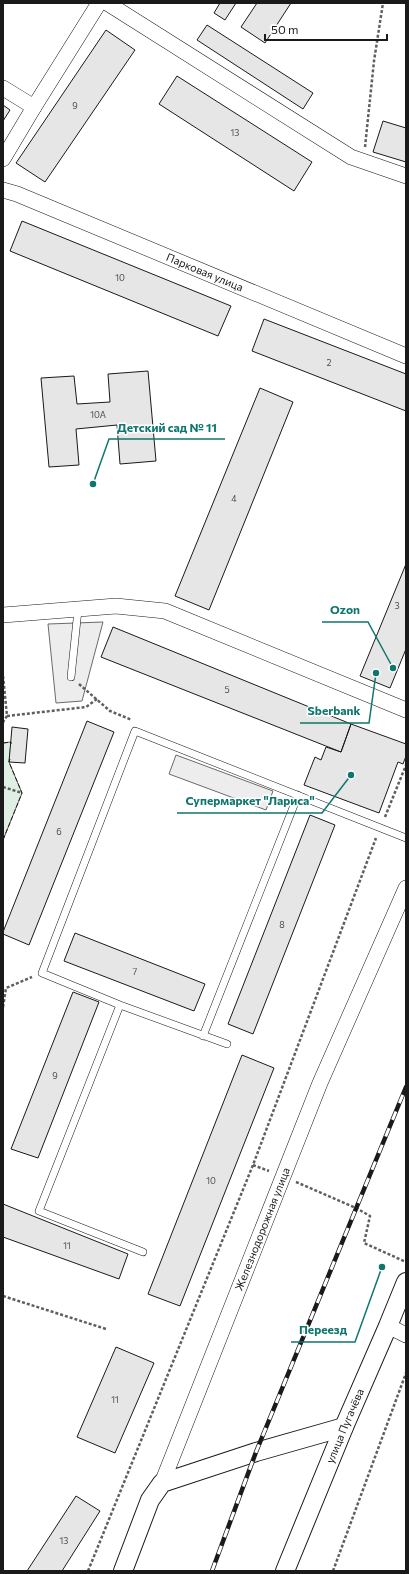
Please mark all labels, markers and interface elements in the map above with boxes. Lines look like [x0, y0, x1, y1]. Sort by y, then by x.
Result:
scale bar [265, 16, 387, 42]
text: 50 m [271, 22, 299, 36]
house number: 9 [72, 100, 78, 111]
house number: 13 [231, 127, 239, 138]
street label: Парковая улица [165, 250, 245, 294]
house number: 10 [115, 272, 125, 283]
house number: 2 [327, 357, 332, 368]
house number: 10А [90, 409, 106, 420]
callout: Детский сад № 11 [109, 415, 225, 439]
text: Детский сад № 11 [117, 420, 217, 434]
house number: 4 [231, 493, 237, 504]
callout: Ozon [322, 598, 368, 622]
house number: 3 [394, 600, 400, 611]
text: Ozon [330, 602, 360, 616]
house number: 5 [224, 684, 230, 695]
callout: Sberbank [300, 699, 369, 723]
text: Sberbank [308, 703, 361, 717]
callout: Супермаркет "Лариса" [177, 789, 322, 813]
text: Супермаркет "Лариса" [185, 793, 315, 807]
house number: 6 [56, 826, 62, 837]
house number: 8 [279, 919, 285, 930]
house number: 7 [133, 966, 138, 977]
house number: 9 [52, 1070, 58, 1081]
street label: Железнодорожная улица [232, 1165, 292, 1292]
house number: 10 [206, 1175, 216, 1186]
house number: 11 [63, 1240, 71, 1251]
callout: Переезд [291, 1318, 355, 1342]
text: Переезд [299, 1322, 348, 1336]
street label: улица Пугачёва [323, 1386, 366, 1465]
house number: 11 [111, 1394, 119, 1405]
house number: 13 [60, 1535, 68, 1546]

